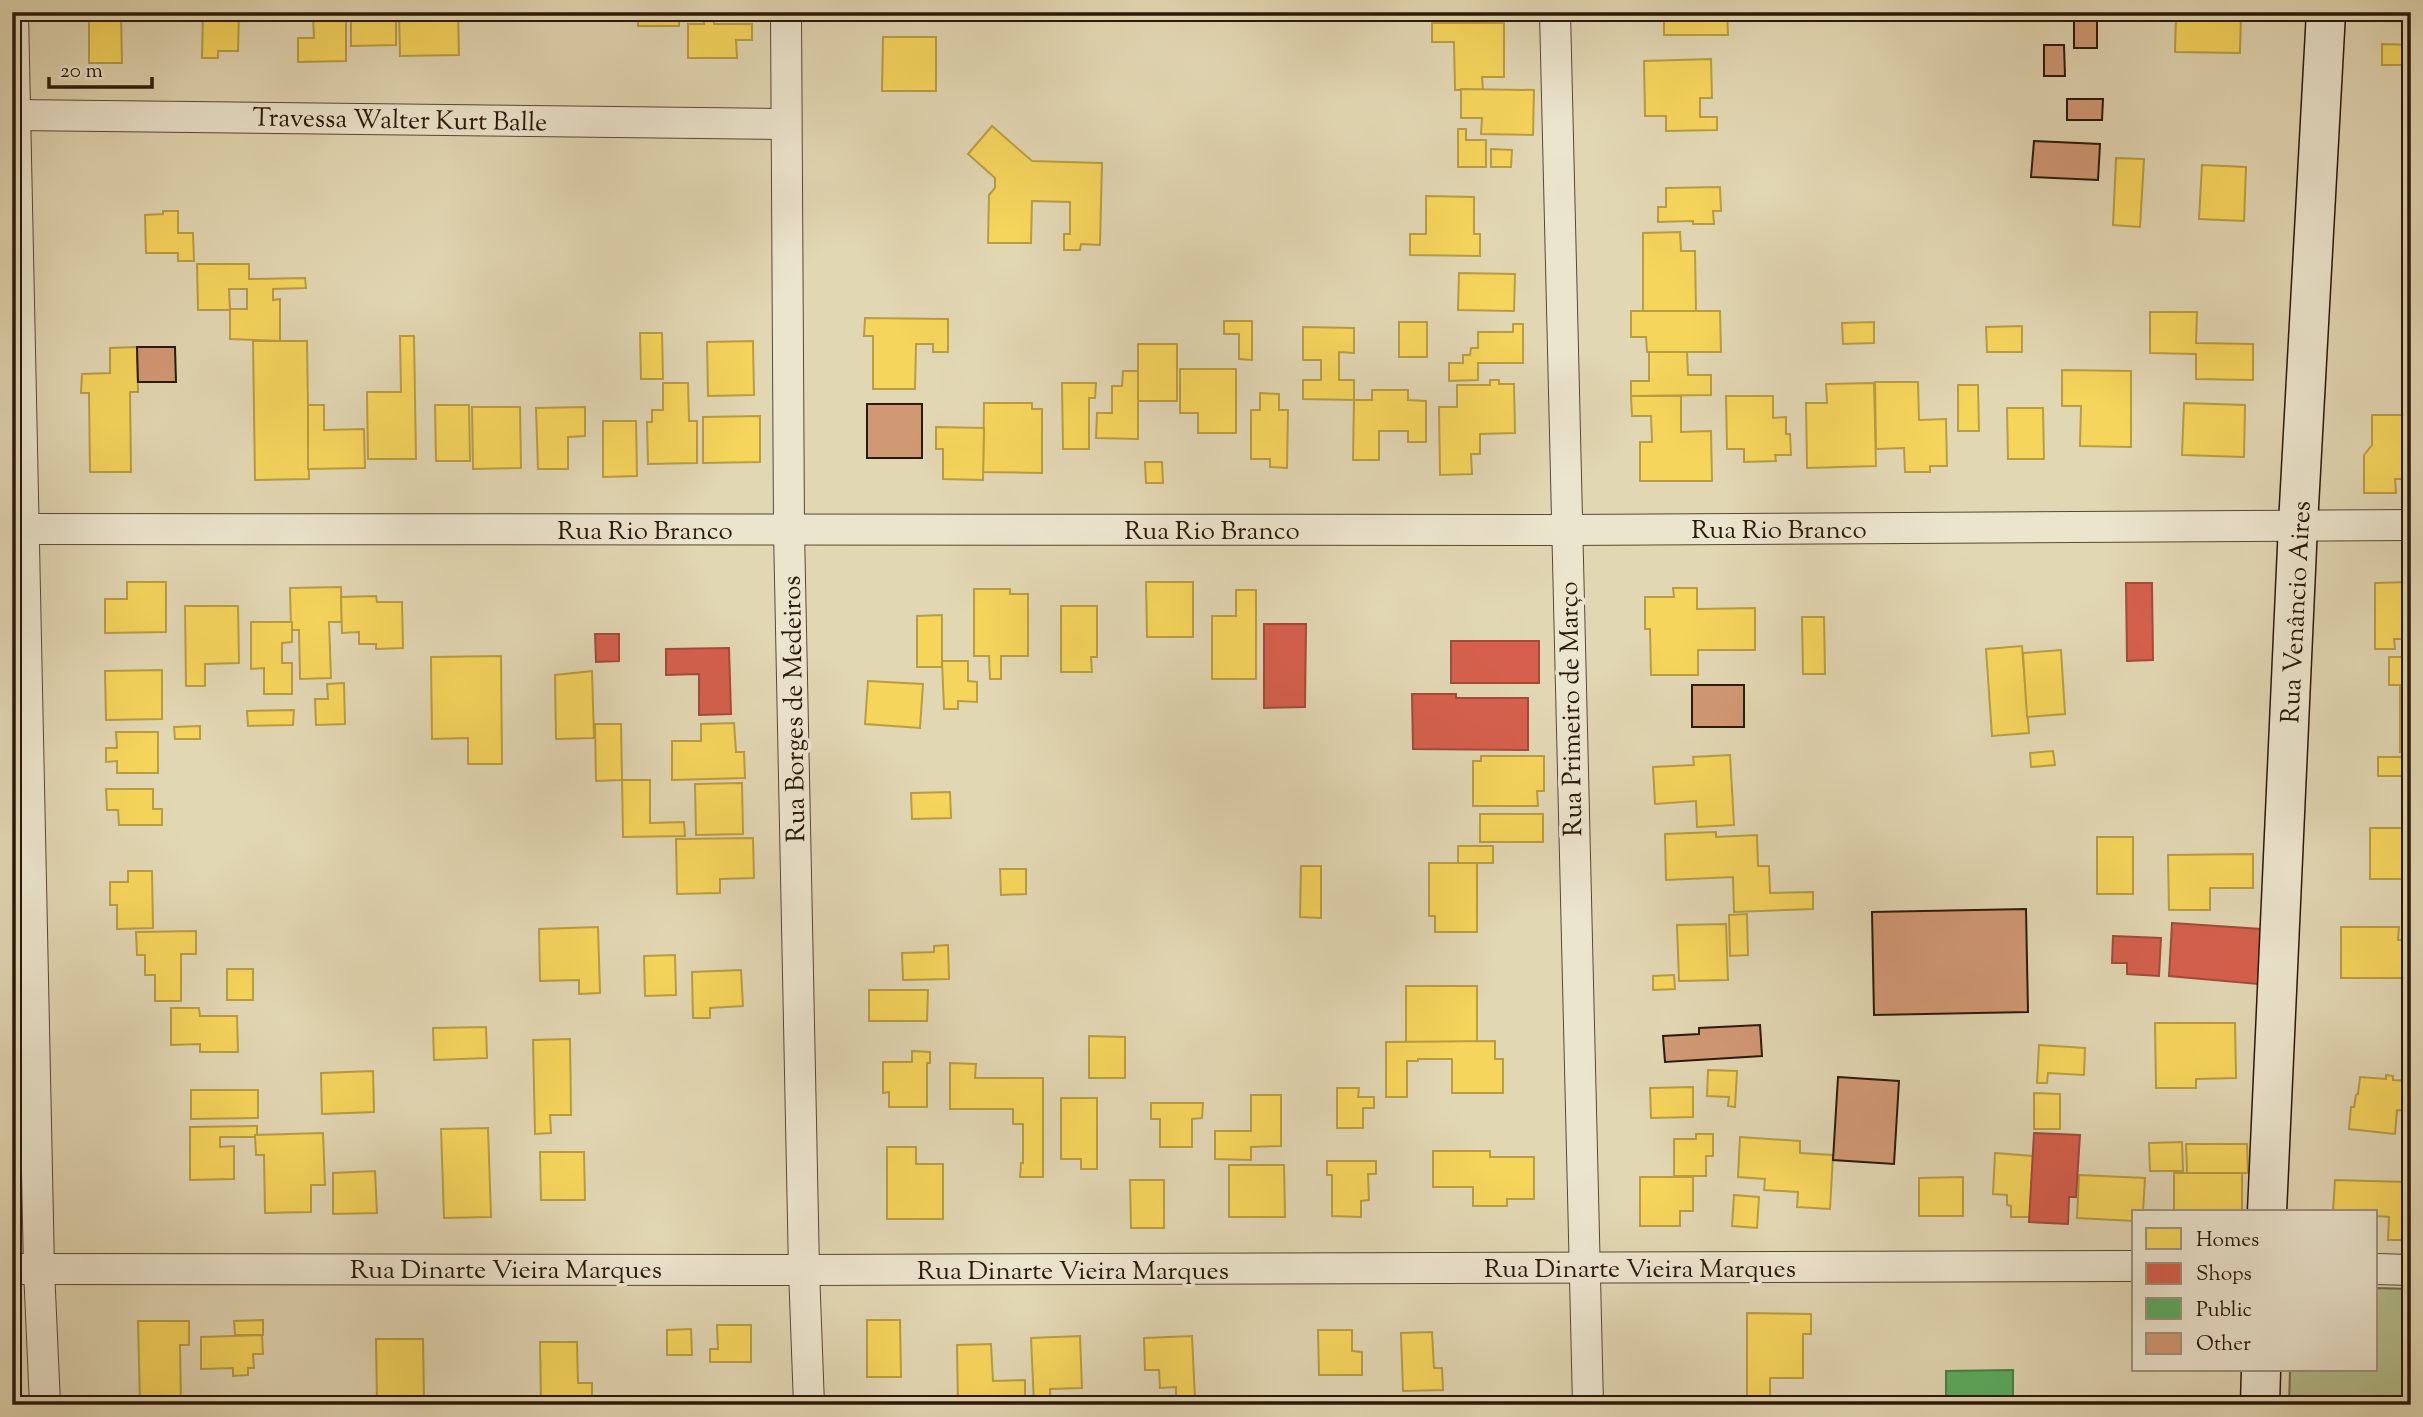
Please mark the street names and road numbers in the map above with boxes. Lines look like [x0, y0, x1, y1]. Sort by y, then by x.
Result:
street label: Travessa Walter Kurt Balle [252, 100, 548, 143]
street label: Rua Venâncio Aires [2273, 500, 2322, 724]
street label: Rua Rio Branco [1691, 513, 1867, 550]
street label: Rua Rio Branco [557, 514, 733, 551]
street label: Rua Rio Branco [1124, 514, 1300, 551]
street label: Rua Borges de Medeiros [775, 575, 816, 843]
street label: Rua Primeiro de Março [1552, 581, 1593, 837]
street label: Rua Dinarte Vieira Marques [1484, 1252, 1796, 1289]
street label: Rua Dinarte Vieira Marques [350, 1253, 662, 1290]
street label: Rua Dinarte Vieira Marques [917, 1254, 1229, 1291]

